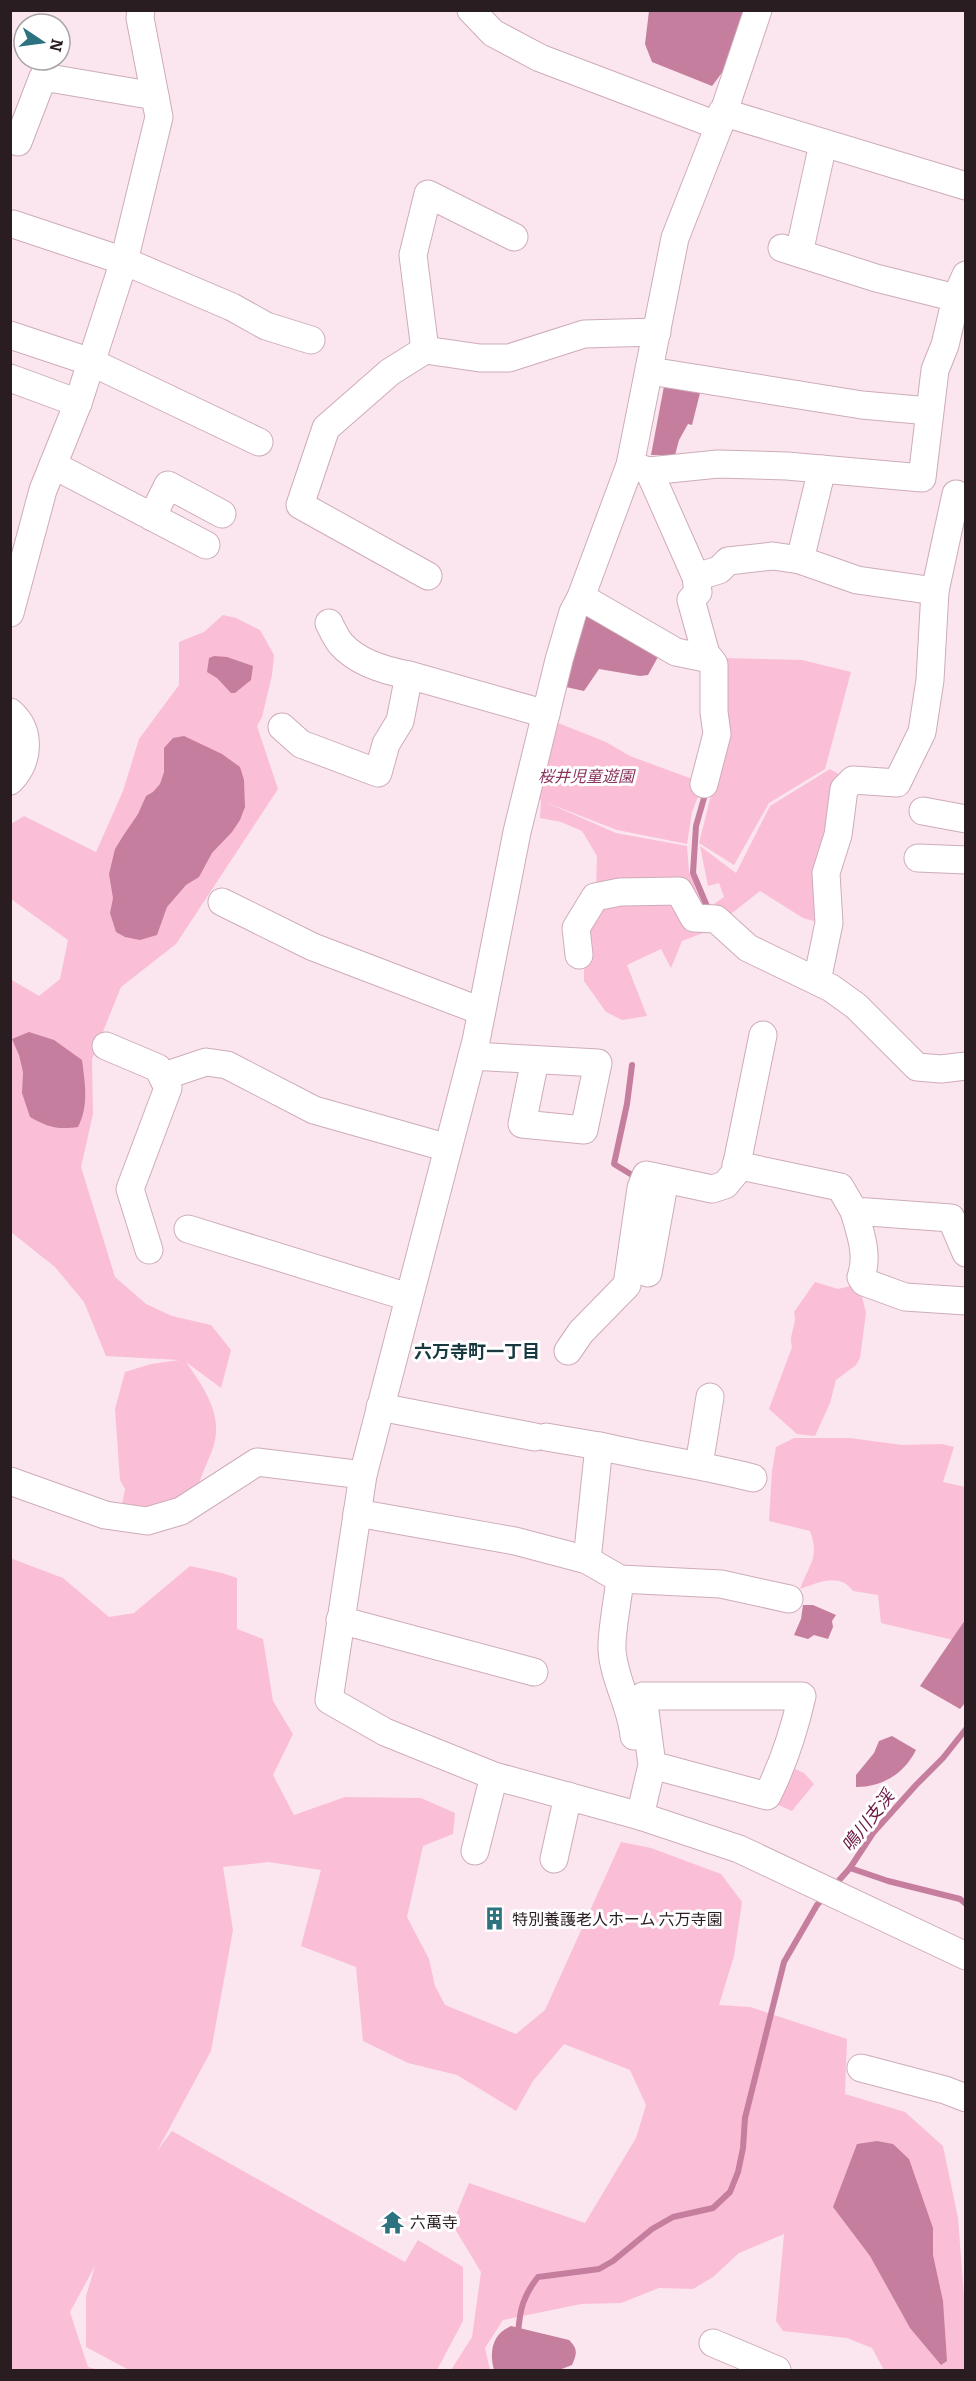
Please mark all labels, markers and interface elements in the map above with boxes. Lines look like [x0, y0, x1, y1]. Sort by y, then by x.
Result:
north arrow [12, 12, 72, 72]
text: N [45, 37, 67, 53]
park label: 桜井児童遊園 [538, 767, 636, 786]
district label: 六万寺町一丁目 [414, 1341, 540, 1363]
water label: 鳴川支渓 [837, 1784, 900, 1856]
building icon: 特別養護老人ホーム 六万寺園 [481, 1906, 507, 1932]
place label: 特別養護老人ホーム 六万寺園 [512, 1910, 723, 1929]
temple icon: 六萬寺 [379, 2209, 405, 2235]
place label: 六萬寺 [410, 2213, 458, 2232]

